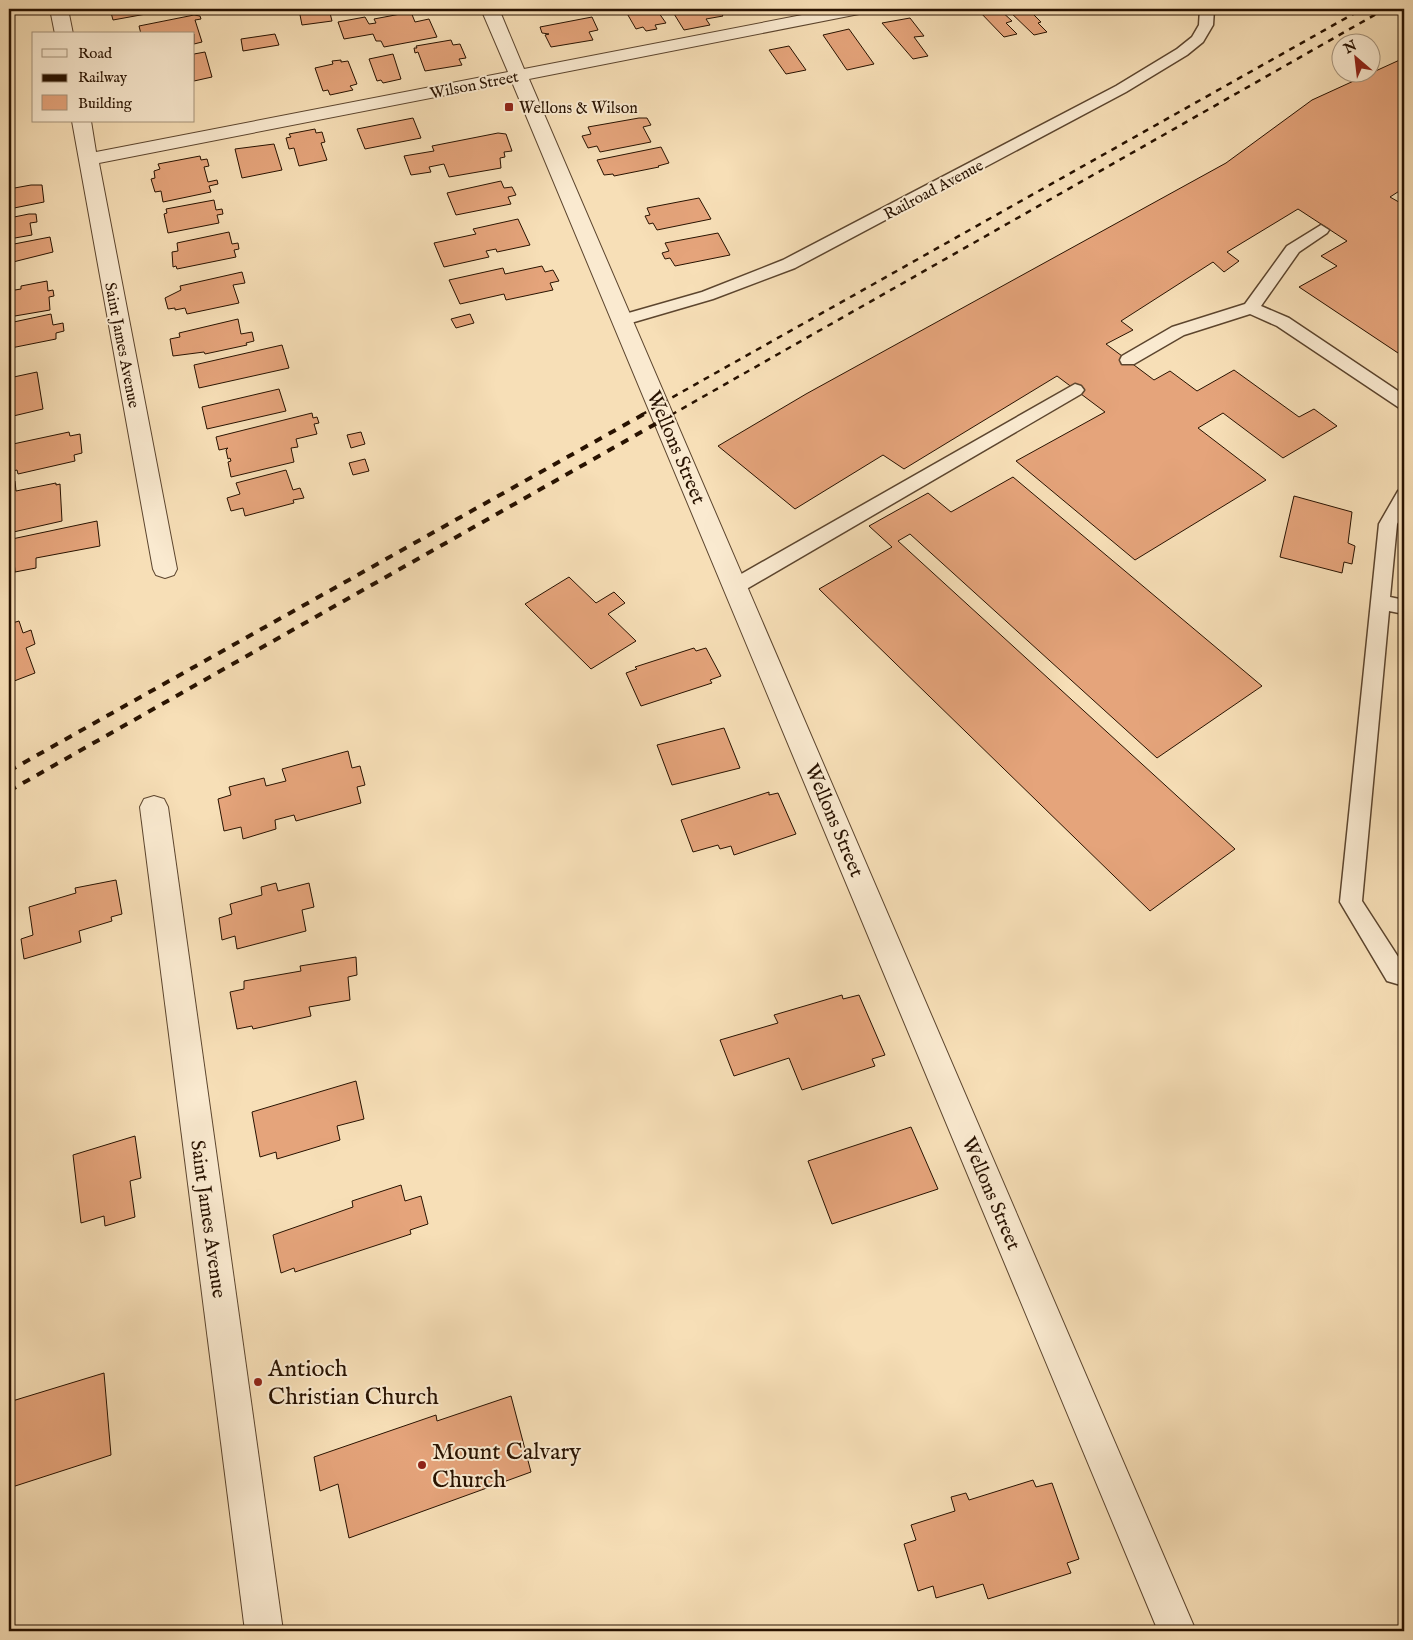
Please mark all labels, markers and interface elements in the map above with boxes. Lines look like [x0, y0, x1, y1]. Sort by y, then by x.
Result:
legend [32, 32, 195, 122]
north arrow [1330, 32, 1380, 82]
text: N [1340, 37, 1360, 59]
text: Road [78, 44, 113, 63]
street label: Wilson Street [428, 67, 521, 104]
text: Railway [78, 68, 128, 87]
text: Building [78, 94, 133, 113]
place label: Wellons & Wilson [519, 99, 638, 119]
marker: Wellons & Wilson [503, 101, 515, 113]
street label: Railroad Avenue [881, 156, 987, 225]
street label: Saint James Avenue [99, 281, 143, 410]
street label: Wellons Street [641, 387, 711, 508]
street label: Wellons Street [799, 760, 869, 881]
street label: Wellons Street [956, 1133, 1026, 1254]
street label: Saint James Avenue [184, 1139, 231, 1300]
place label: Antioch Christian Church [267, 1354, 439, 1413]
marker: Antioch Christian Church [252, 1376, 264, 1388]
place label: Mount Calvary Church [432, 1437, 581, 1496]
marker: Mount Calvary Church [416, 1459, 428, 1471]

